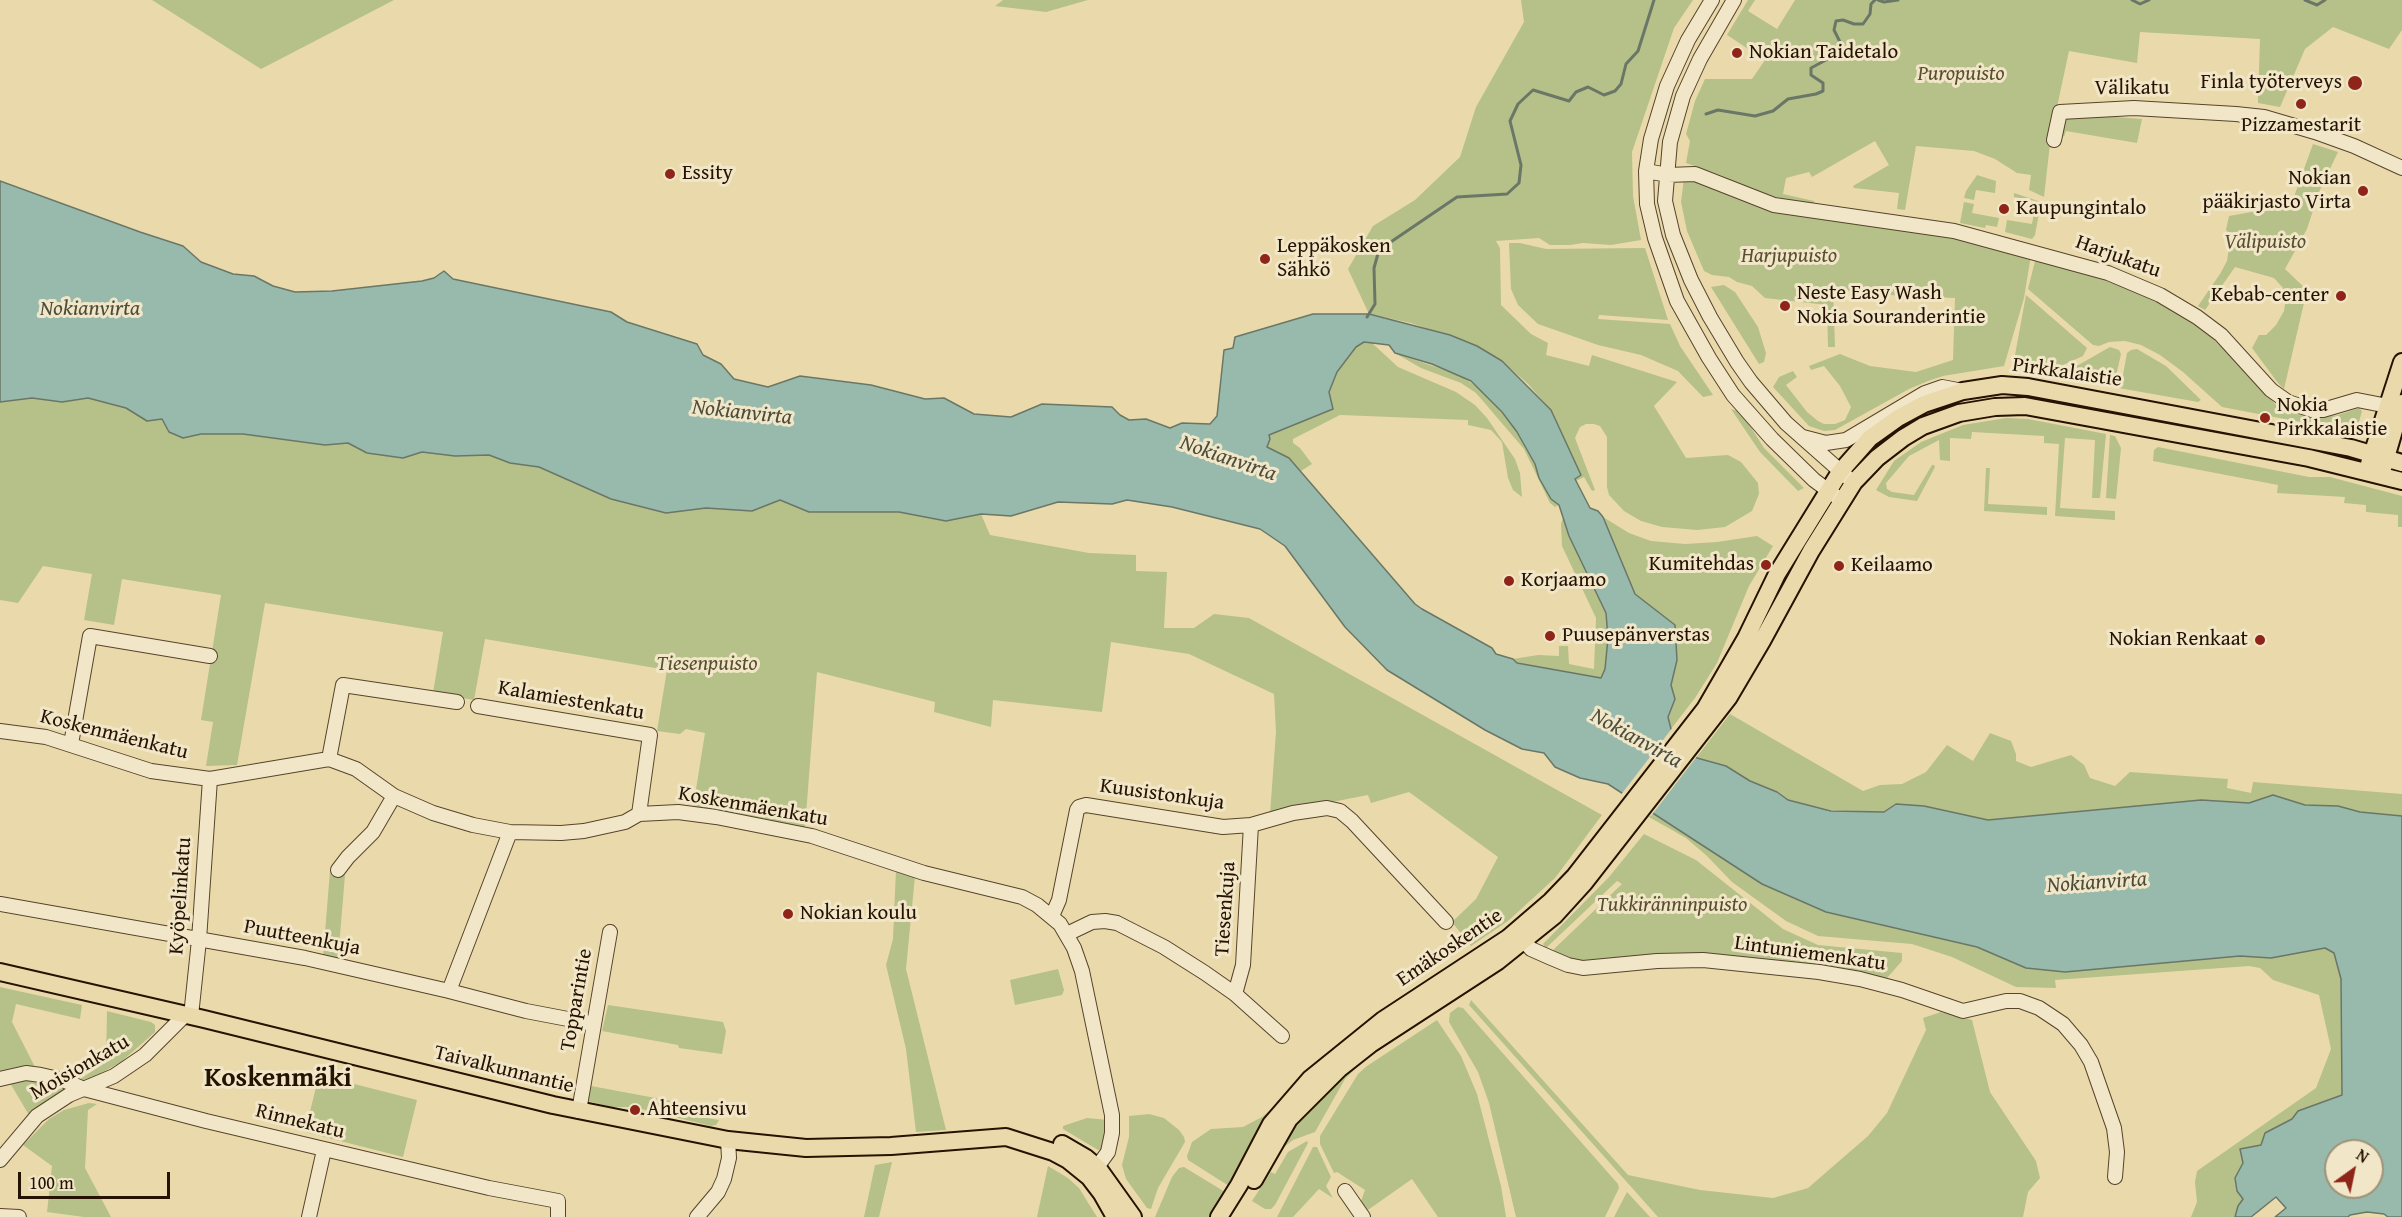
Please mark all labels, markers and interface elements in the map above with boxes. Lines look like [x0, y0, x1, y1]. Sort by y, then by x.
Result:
place label: Nokian Taidetalo [1749, 40, 1898, 66]
marker: Nokian Taidetalo [1730, 46, 1744, 60]
park label: Puropuisto [1917, 62, 2005, 88]
place label: Finla työterveys [2201, 70, 2342, 96]
marker: Finla työterveys [2346, 74, 2364, 92]
street label: Välikatu [2095, 76, 2169, 102]
marker: Pizzamestarit [2294, 97, 2308, 111]
place label: Pizzamestarit [2241, 113, 2361, 139]
place label: Essity [682, 161, 733, 187]
place label: Nokian pääkirjasto Virta [2202, 166, 2351, 216]
marker: Essity [663, 167, 677, 181]
marker: Nokian pääkirjasto Virta [2356, 184, 2370, 198]
place label: Kaupungintalo [2016, 196, 2146, 222]
marker: Kaupungintalo [1997, 202, 2011, 216]
street label: Harjukatu [2072, 230, 2164, 284]
park label: Välipuisto [2224, 230, 2306, 256]
place label: Leppäkosken Sähkö [1277, 234, 1391, 284]
park label: Harjupuisto [1741, 244, 1837, 270]
marker: Leppäkosken Sähkö [1258, 252, 1272, 266]
place label: Neste Easy Wash Nokia Souranderintie [1797, 281, 1986, 331]
place label: Kebab-center [2211, 283, 2329, 309]
marker: Kebab-center [2334, 289, 2348, 303]
water label: Nokianvirta [40, 296, 140, 322]
marker: Neste Easy Wash Nokia Souranderintie [1778, 299, 1792, 313]
street label: Pirkkalaistie [2011, 353, 2123, 393]
place label: Nokia Pirkkalaistie [2277, 393, 2387, 443]
water label: Nokianvirta [691, 395, 793, 431]
marker: Nokia Pirkkalaistie [2258, 411, 2272, 425]
water label: Nokianvirta [1176, 430, 1280, 488]
place label: Kumitehdas [1649, 552, 1754, 578]
place label: Keilaamo [1851, 553, 1933, 579]
marker: Kumitehdas [1759, 558, 1773, 572]
marker: Keilaamo [1832, 559, 1846, 573]
place label: Korjaamo [1521, 568, 1606, 594]
marker: Korjaamo [1502, 574, 1516, 588]
place label: Puusepänverstas [1562, 623, 1710, 649]
place label: Nokian Renkaat [2109, 627, 2248, 653]
marker: Puusepänverstas [1543, 629, 1557, 643]
marker: Nokian Renkaat [2253, 633, 2267, 647]
park label: Tiesenpuisto [656, 652, 758, 678]
street label: Kalamiestenkatu [496, 676, 646, 726]
water label: Nokianvirta [1586, 703, 1686, 775]
street label: Koskenmäenkatu [37, 704, 191, 766]
street label: Kuusistonkuja [1098, 774, 1226, 816]
street label: Koskenmäenkatu [676, 781, 830, 833]
street label: Kyöpelinkatu [164, 836, 198, 956]
street label: Tiesenkuja [1210, 861, 1242, 957]
water label: Nokianvirta [2046, 866, 2148, 900]
park label: Tukkiränninpuisto [1597, 893, 1747, 919]
place label: Nokian koulu [800, 901, 917, 927]
street label: Emäkoskentie [1392, 903, 1508, 993]
marker: Nokian koulu [781, 907, 795, 921]
street label: Puutteenkuja [242, 914, 362, 962]
street label: Lintuniemenkatu [1733, 931, 1887, 977]
street label: Topparintie [556, 947, 598, 1053]
street label: Moisionkatu [26, 1030, 134, 1106]
street label: Taivalkunnantie [432, 1040, 576, 1100]
district label: Koskenmäki [204, 1063, 352, 1095]
place label: Ahteensivu [647, 1097, 746, 1123]
street label: Rinnekatu [253, 1099, 347, 1145]
marker: Ahteensivu [628, 1103, 642, 1117]
north arrow [2324, 1139, 2384, 1199]
text: N [2352, 1143, 2374, 1169]
scale bar [21, 1160, 172, 1198]
text: 100 m [29, 1169, 74, 1196]

